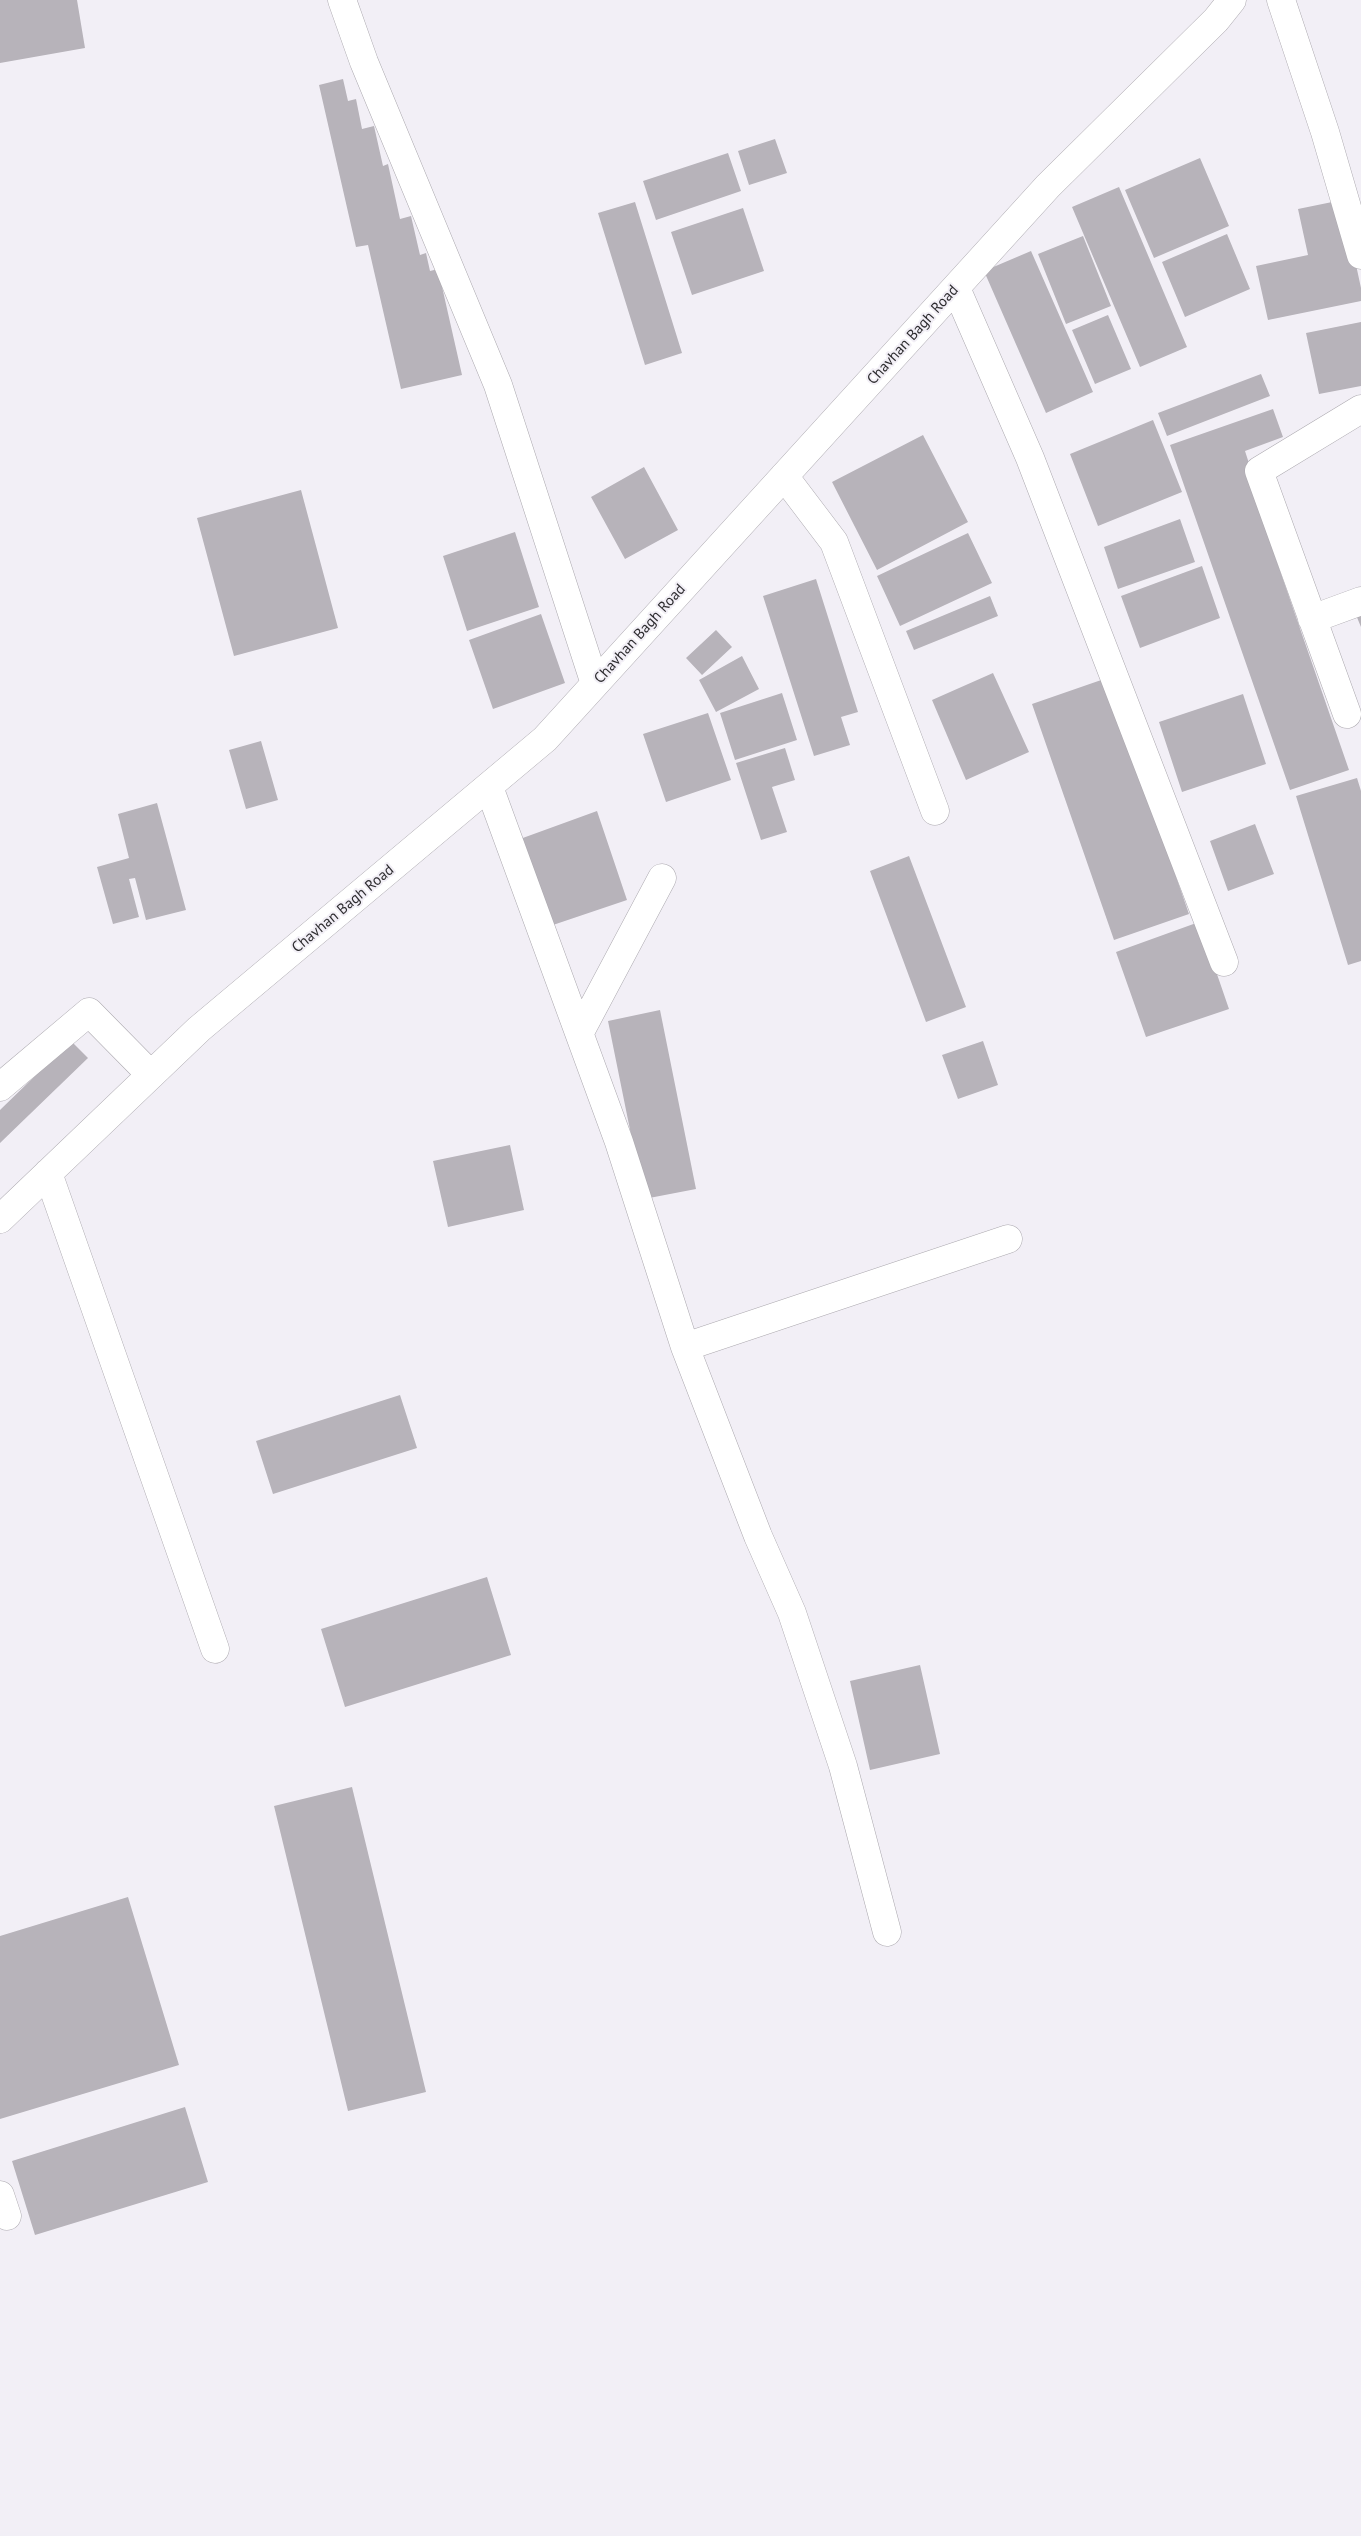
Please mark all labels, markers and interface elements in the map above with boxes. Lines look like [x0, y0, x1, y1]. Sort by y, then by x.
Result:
street label: Chavhan Bagh Road [864, 282, 962, 388]
street label: Chavhan Bagh Road [591, 581, 689, 687]
street label: Chavhan Bagh Road [288, 861, 398, 957]

